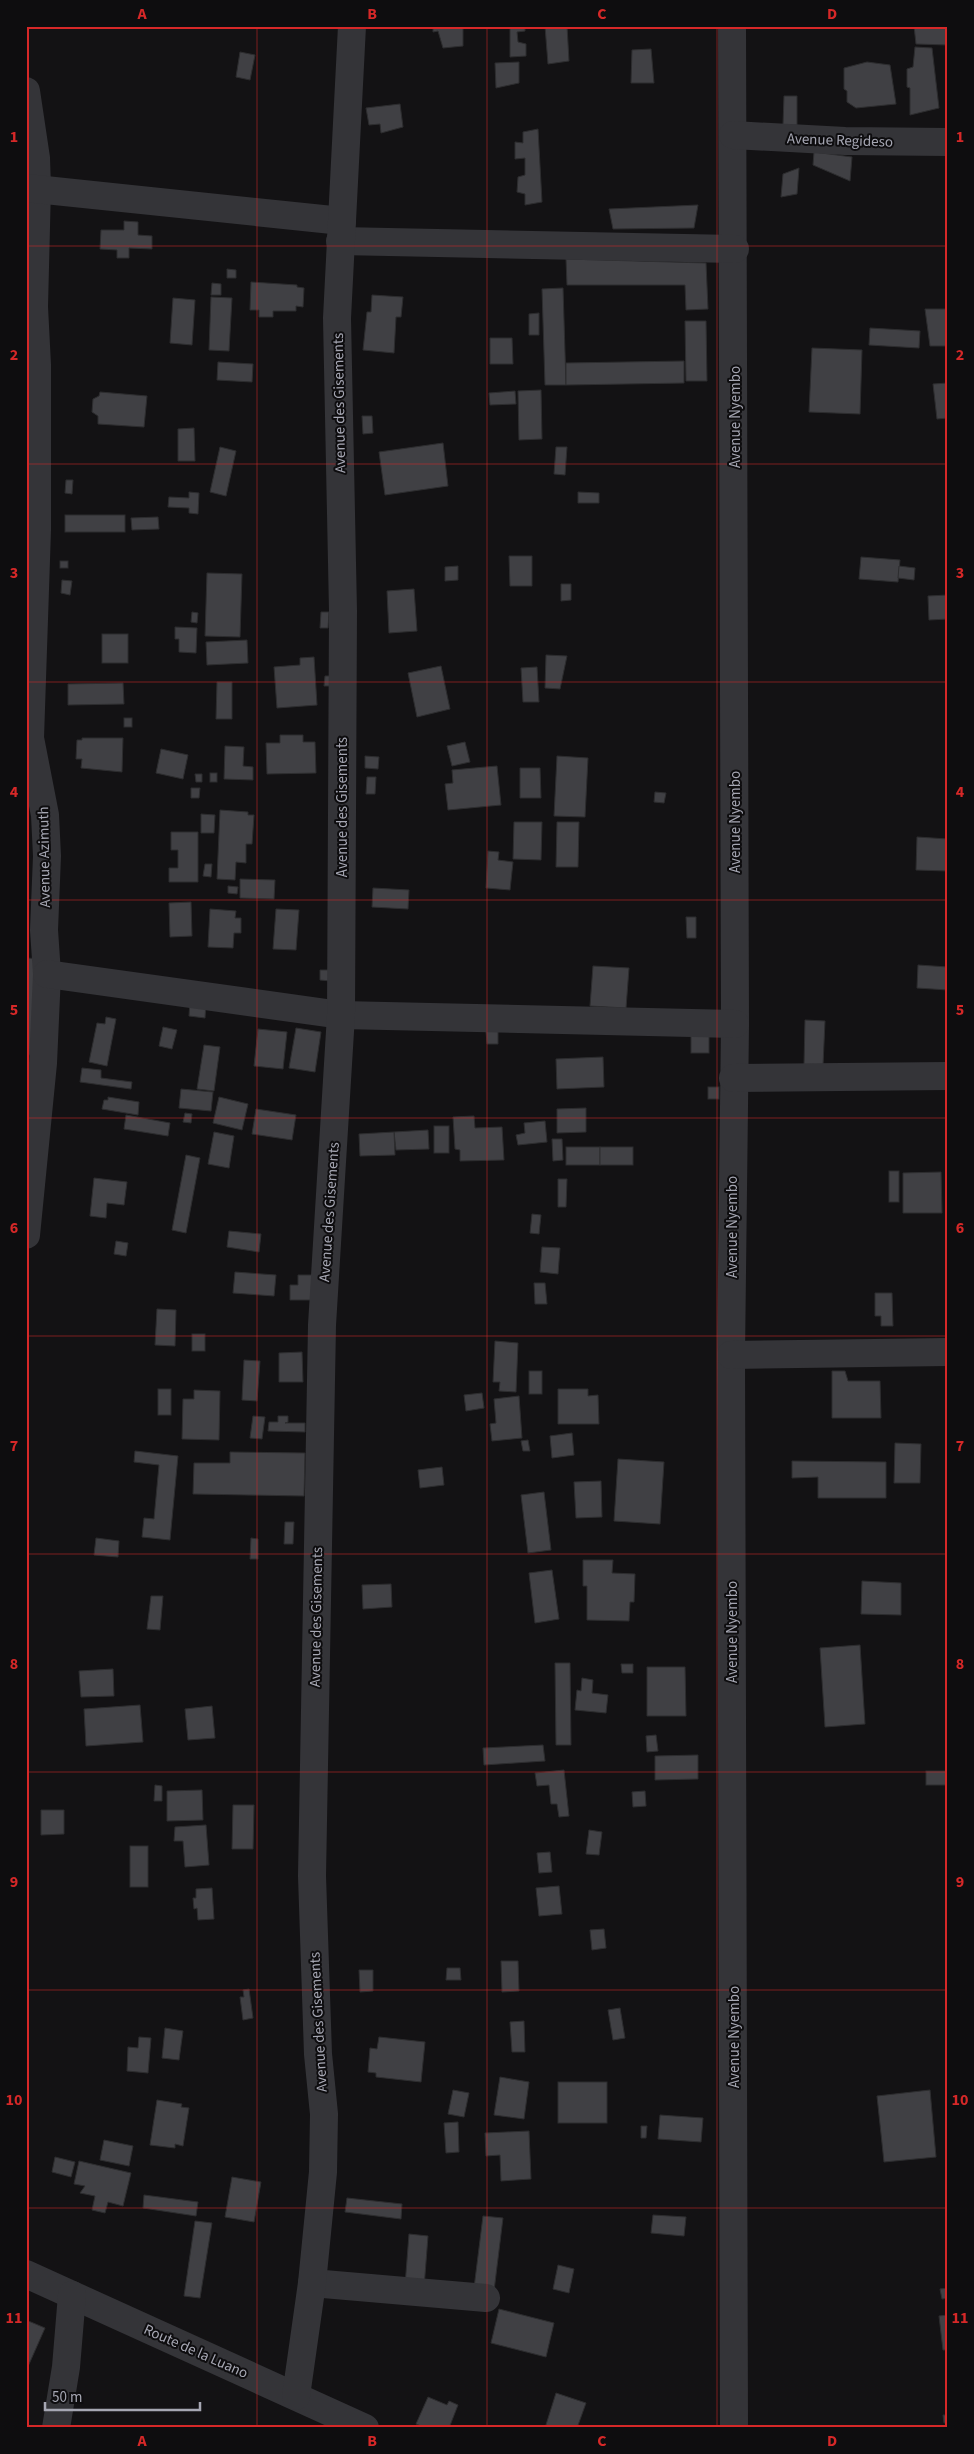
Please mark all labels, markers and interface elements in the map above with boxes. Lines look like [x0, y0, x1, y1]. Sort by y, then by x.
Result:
text: A [136, 3, 147, 25]
text: B [367, 3, 377, 25]
text: C [597, 3, 607, 25]
text: D [827, 3, 837, 25]
text: 1 [10, 126, 18, 148]
text: 1 [956, 126, 964, 148]
street label: Avenue Regideso [786, 128, 893, 153]
street label: Avenue des Gisements [328, 333, 351, 473]
text: 2 [10, 344, 18, 366]
text: 2 [956, 344, 964, 366]
street label: Avenue Nyembo [725, 366, 746, 468]
text: 3 [10, 562, 18, 584]
text: 3 [956, 562, 964, 584]
street label: Avenue des Gisements [332, 737, 353, 877]
street label: Avenue Nyembo [725, 771, 746, 873]
text: 4 [10, 781, 19, 803]
text: 4 [956, 781, 965, 803]
street label: Avenue Azimuth [33, 806, 56, 908]
text: 5 [10, 999, 18, 1021]
text: 5 [956, 999, 964, 1021]
street label: Avenue des Gisements [314, 1141, 345, 1283]
street label: Avenue Nyembo [722, 1176, 743, 1278]
text: 6 [10, 1217, 18, 1239]
text: 6 [956, 1217, 964, 1239]
text: 7 [10, 1435, 18, 1457]
text: 7 [956, 1435, 964, 1457]
street label: Avenue des Gisements [305, 1547, 328, 1687]
street label: Avenue Nyembo [722, 1581, 743, 1683]
text: 8 [10, 1653, 18, 1675]
text: 8 [956, 1653, 964, 1675]
text: 9 [10, 1871, 18, 1893]
text: 9 [956, 1871, 964, 1893]
street label: Avenue des Gisements [304, 1951, 333, 2093]
street label: Avenue Nyembo [724, 1986, 745, 2088]
text: 10 [6, 2089, 22, 2111]
text: 10 [952, 2089, 968, 2111]
text: 11 [6, 2307, 22, 2329]
text: 11 [952, 2307, 968, 2329]
street label: Route de la Luano [140, 2319, 251, 2384]
scale bar [45, 2379, 200, 2411]
text: 50 m [52, 2387, 82, 2408]
text: A [136, 2430, 147, 2452]
text: B [367, 2430, 377, 2452]
text: C [597, 2430, 607, 2452]
text: D [827, 2430, 837, 2452]

